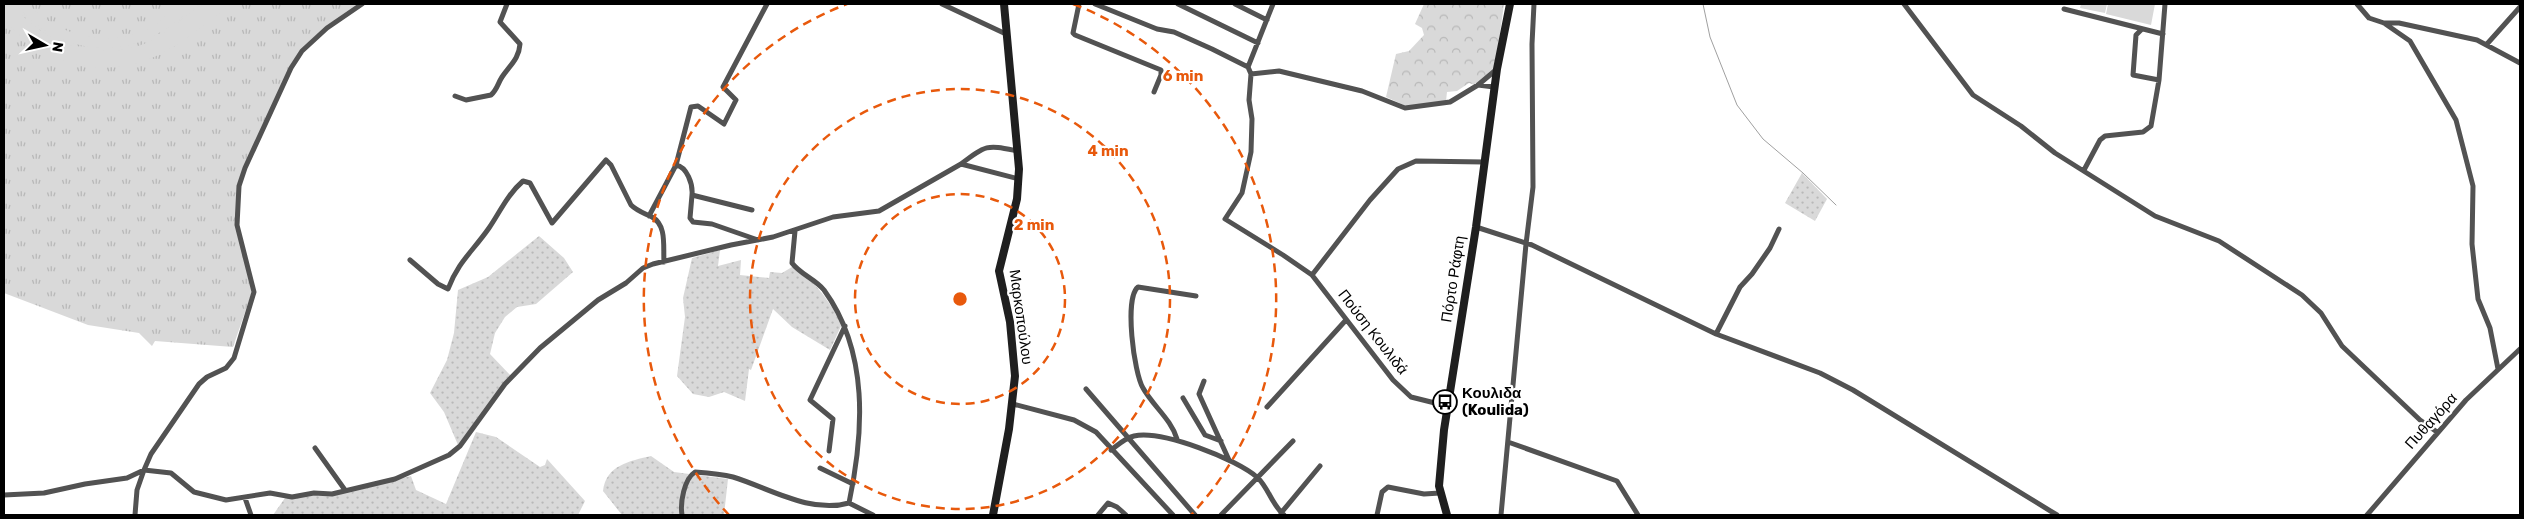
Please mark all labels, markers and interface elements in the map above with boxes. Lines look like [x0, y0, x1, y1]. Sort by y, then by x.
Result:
north arrow [20, 20, 70, 70]
text: N [48, 41, 67, 53]
text: 6 min [1163, 67, 1203, 85]
text: 4 min [1087, 142, 1129, 160]
text: 2 min [1014, 216, 1054, 234]
street label: Πόρτο Ράφτη [1437, 234, 1469, 324]
street label: Μαρκοπούλου [1005, 268, 1037, 366]
street label: Πούση Κουλιδά [1334, 286, 1412, 378]
centre of rings [951, 290, 969, 308]
place label: Κουλιδα (Koulida) [1462, 384, 1529, 419]
bus stop icon: Κουλιδα (Koulida) [1432, 389, 1458, 415]
street label: Πυθαγόρα [2401, 389, 2461, 453]

